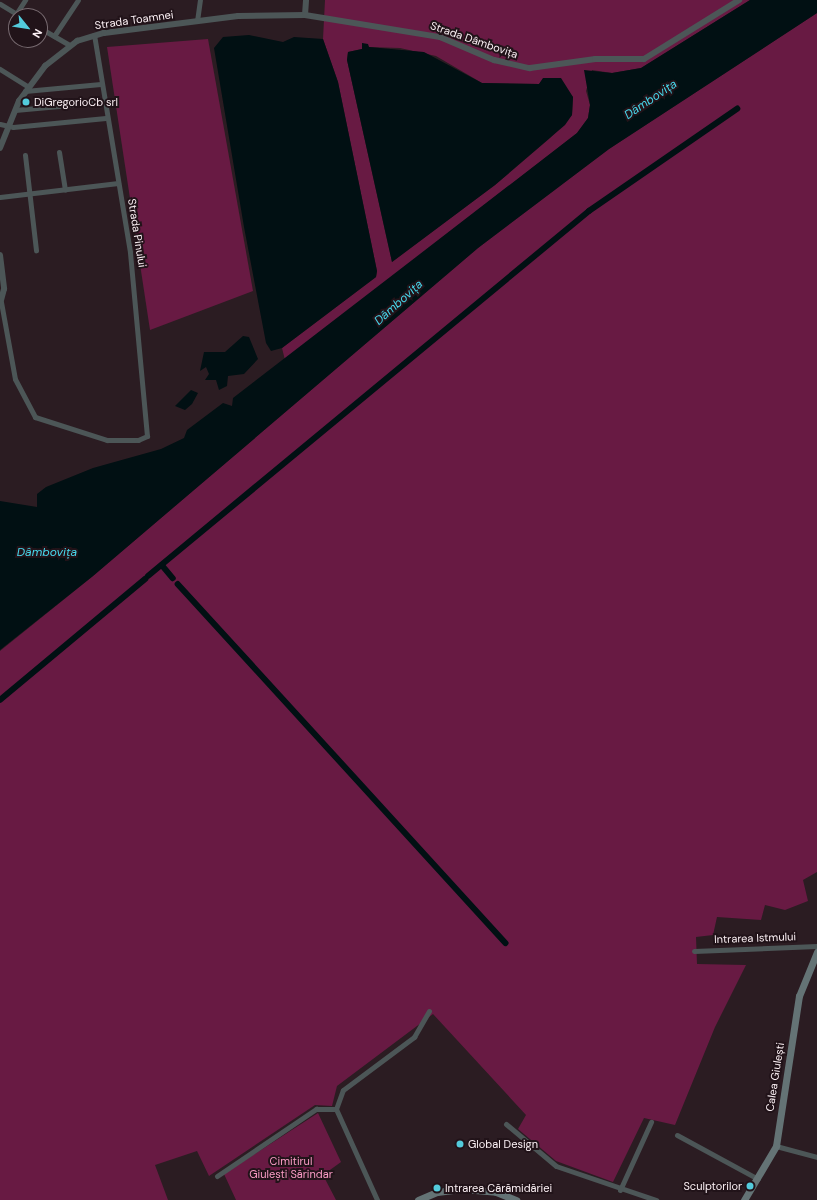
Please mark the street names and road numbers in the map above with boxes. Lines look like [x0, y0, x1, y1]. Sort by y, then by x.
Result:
street label: Strada Toamnei [94, 8, 174, 32]
street label: Strada Dâmbovița [428, 19, 520, 61]
street label: Strada Pinului [125, 198, 149, 268]
street label: Intrarea Istmului [714, 930, 796, 946]
street label: Calea Giulești [763, 1042, 787, 1112]

